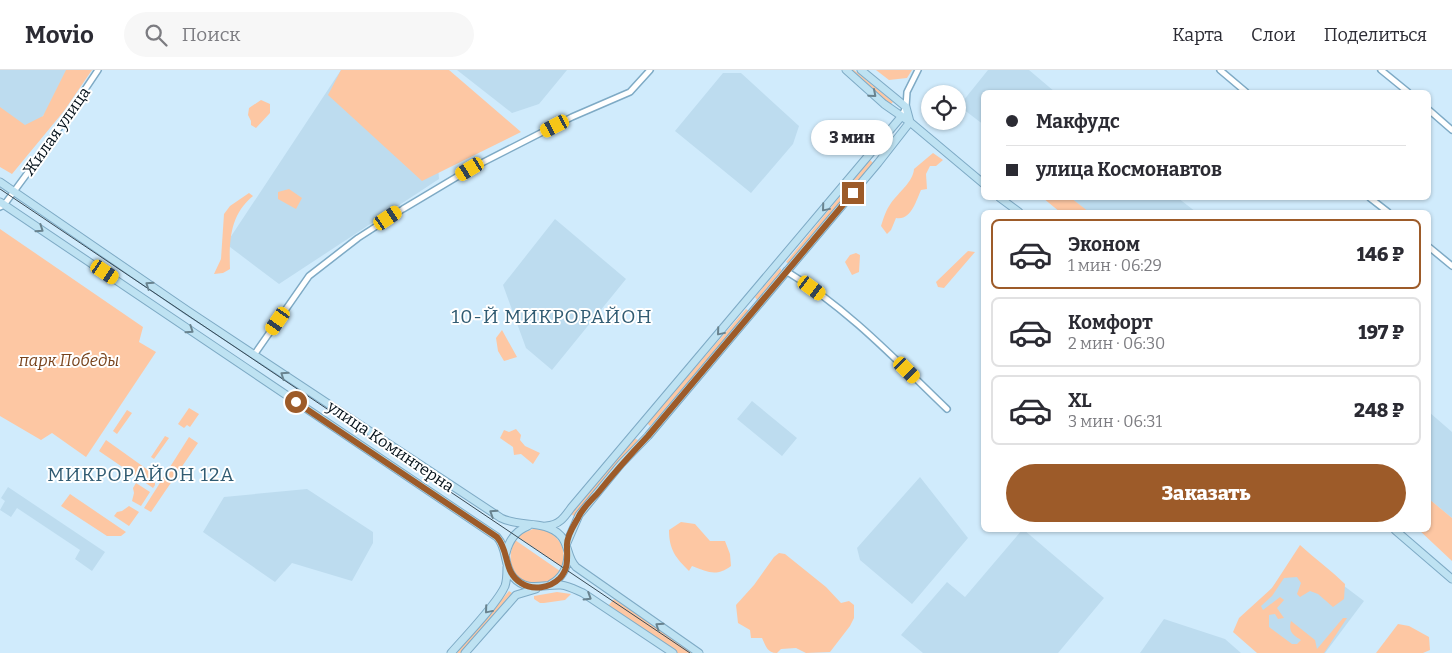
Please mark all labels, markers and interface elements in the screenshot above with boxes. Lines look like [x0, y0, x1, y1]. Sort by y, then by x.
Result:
search box [124, 12, 474, 57]
text: Movio [25, 21, 94, 49]
icon: search [142, 21, 170, 49]
text: Поиск [182, 23, 240, 46]
text: Карта [1172, 24, 1223, 46]
text: Слои [1251, 24, 1296, 46]
text: Поделиться [1324, 24, 1427, 46]
street label: Жилая улица [19, 83, 94, 179]
map controls [921, 85, 966, 130]
button: locate [921, 85, 966, 130]
one-way arrow [867, 88, 876, 96]
text: Макфудс [1036, 110, 1120, 133]
car [538, 113, 571, 139]
callout: 3 мин [812, 121, 894, 156]
text: 3 мин [829, 128, 875, 147]
car [453, 155, 486, 183]
text: улица Космонавтов [1036, 158, 1222, 181]
route end [842, 182, 864, 204]
one-way arrow [823, 202, 831, 211]
car [371, 203, 404, 233]
one-way arrow [35, 223, 44, 232]
icon: car [1008, 232, 1053, 277]
text: Эконом [1068, 233, 1140, 256]
text: 146 ₽ [1357, 243, 1404, 266]
text: 1 мин · 06:29 [1068, 256, 1162, 275]
car [88, 257, 121, 287]
car [795, 273, 828, 303]
one-way arrow [145, 282, 155, 291]
car [263, 304, 292, 338]
district label: 10-Й МИКРОРАЙОН [451, 305, 653, 328]
icon: car [1008, 310, 1053, 355]
text: Комфорт [1068, 311, 1153, 334]
text: 197 ₽ [1358, 321, 1404, 344]
one-way arrow [184, 324, 193, 333]
one-way arrow [716, 326, 725, 335]
text: 2 мин · 06:30 [1068, 334, 1165, 353]
park label: парк Победы [18, 351, 119, 370]
car [891, 354, 922, 386]
one-way arrow [281, 372, 290, 381]
icon: car [1008, 388, 1053, 433]
text: XL [1068, 389, 1092, 412]
route start [285, 391, 307, 413]
street label: улица Коминтерна [323, 396, 458, 496]
text: 248 ₽ [1354, 399, 1404, 422]
text: 3 мин · 06:31 [1068, 412, 1162, 431]
district label: МИКРОРАЙОН 12А [47, 463, 235, 486]
button: Заказать [1006, 464, 1406, 522]
one-way arrow [489, 510, 498, 519]
one-way arrow [583, 590, 592, 600]
one-way arrow [485, 604, 494, 613]
one-way arrow [655, 623, 665, 632]

